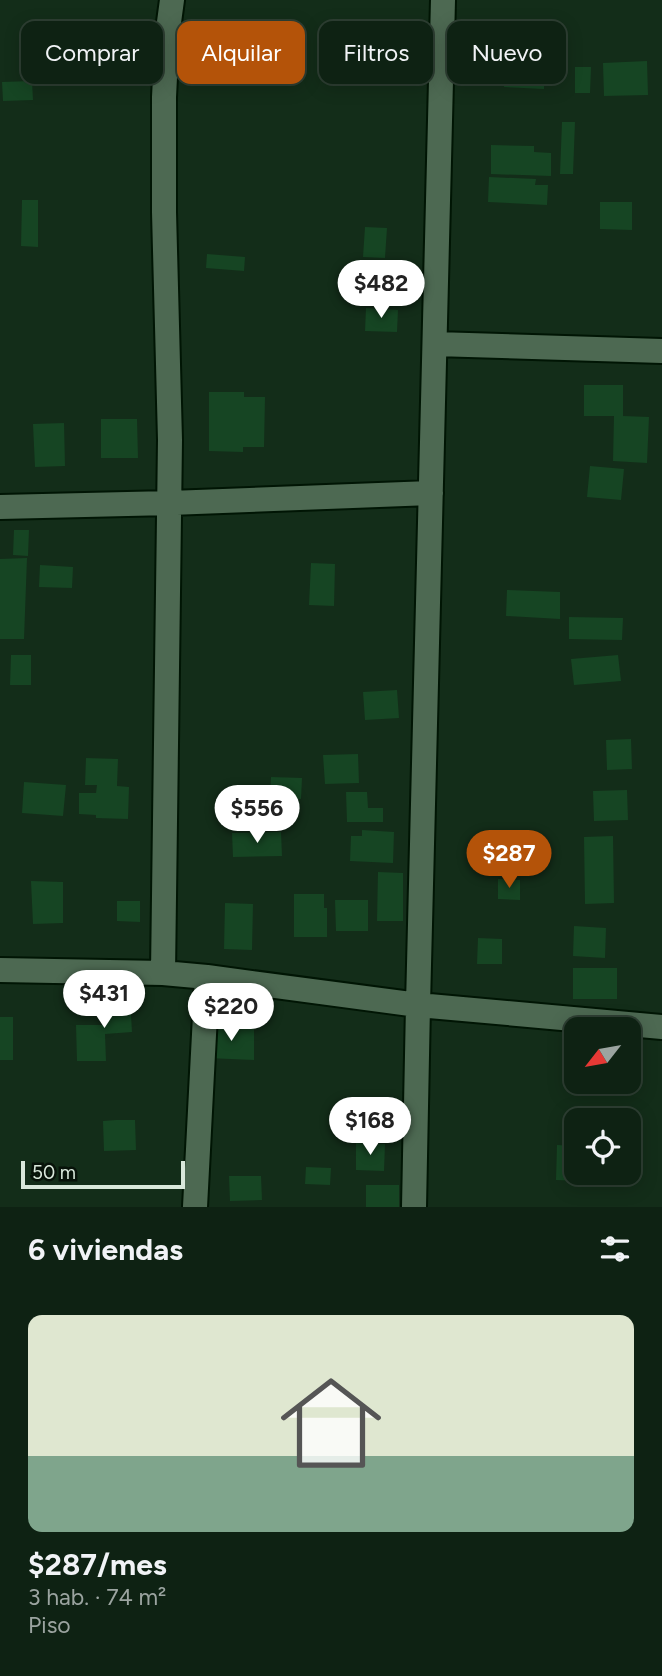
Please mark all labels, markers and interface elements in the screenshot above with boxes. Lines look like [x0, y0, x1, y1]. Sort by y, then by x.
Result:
chip: Comprar [21, 21, 163, 84]
chip: Alquilar [177, 21, 305, 84]
chip: Filtros [319, 21, 433, 84]
chip: Nuevo [447, 21, 566, 84]
pin: $482 [340, 260, 422, 320]
text: $482 [354, 269, 408, 297]
pin: $556 [216, 786, 298, 845]
text: $556 [231, 794, 283, 822]
pin: $287 [468, 830, 550, 890]
text: $287 [483, 839, 535, 867]
pin: $431 [63, 970, 145, 1030]
text: $431 [79, 979, 129, 1007]
pin: $220 [190, 984, 272, 1043]
text: $220 [204, 992, 258, 1020]
north arrow [564, 1017, 640, 1094]
map controls [564, 1017, 641, 1185]
pin: $168 [329, 1098, 411, 1157]
text: $168 [345, 1106, 395, 1134]
button: locate [564, 1108, 641, 1185]
scale bar [21, 1158, 186, 1190]
text: 50 m [32, 1161, 76, 1184]
icon: filters [596, 1230, 634, 1268]
text: 6 viviendas [28, 1231, 183, 1268]
icon: home [268, 1360, 394, 1486]
text: $287/mes [28, 1546, 167, 1583]
text: 3 hab. · 74 m² [28, 1583, 166, 1611]
text: Piso [28, 1611, 71, 1639]

